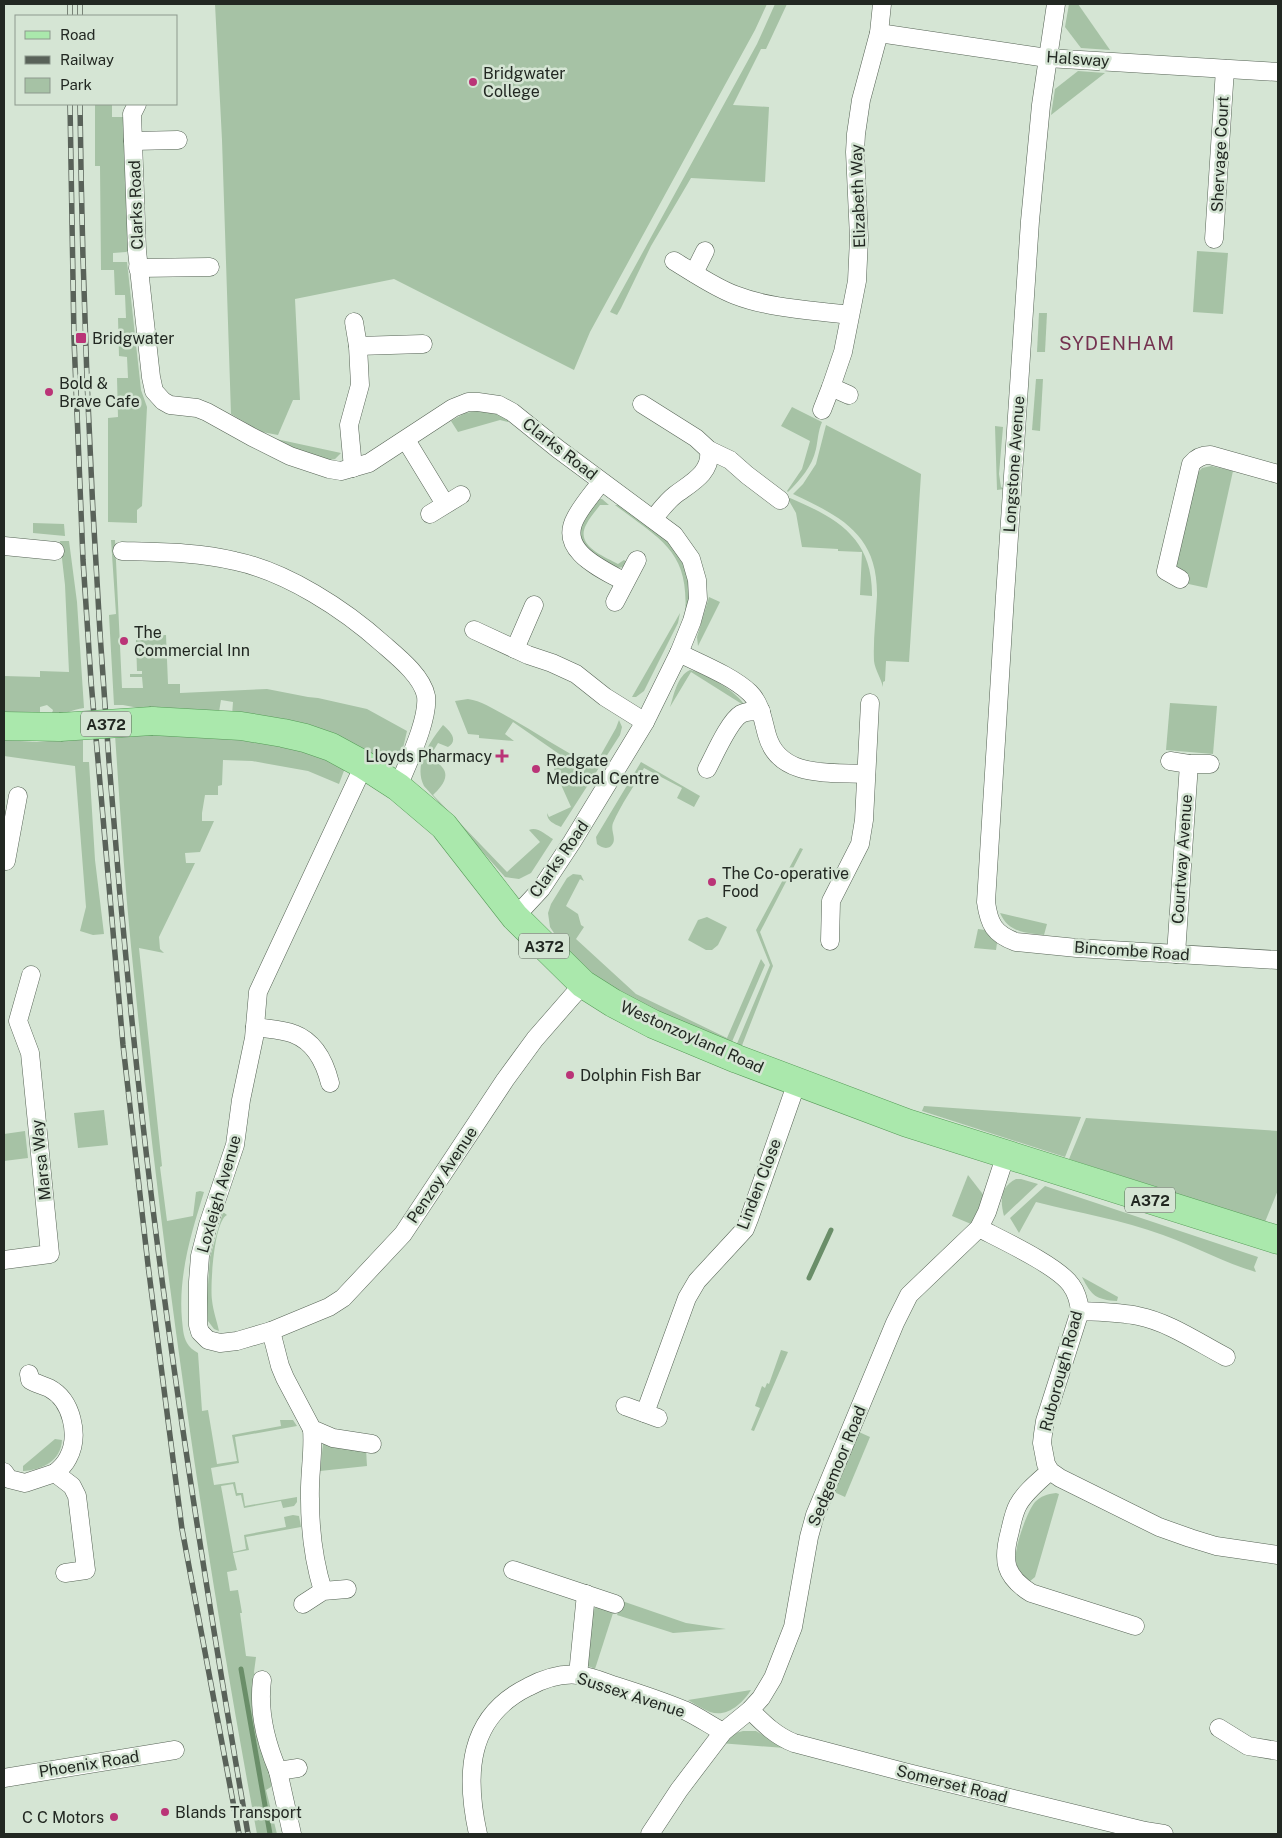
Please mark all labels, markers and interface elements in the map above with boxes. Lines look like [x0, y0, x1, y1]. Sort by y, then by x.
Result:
legend [15, 15, 178, 105]
text: Road [60, 26, 96, 43]
street label: Halsway [1046, 47, 1111, 71]
text: Railway [60, 51, 114, 68]
place label: Bridgwater College [483, 64, 566, 101]
text: Park [60, 76, 92, 93]
marker: Bridgwater College [467, 76, 479, 88]
street label: Shervage Court [1207, 95, 1233, 213]
street label: Elizabeth Way [847, 143, 869, 248]
street label: Clarks Road [125, 160, 147, 250]
place label: Bridgwater [92, 329, 175, 348]
marker: Bridgwater [74, 331, 88, 345]
district label: SYDENHAM [1059, 332, 1175, 354]
place label: Bold & Brave Cafe [59, 374, 140, 411]
marker: Bold & Brave Cafe [43, 386, 55, 398]
street label: Longstone Avenue [1000, 395, 1028, 533]
street label: Clarks Road [519, 414, 601, 484]
place label: The Commercial Inn [134, 623, 250, 660]
marker: The Commercial Inn [118, 635, 130, 647]
road number: A372 [81, 712, 131, 736]
place label: Lloyds Pharmacy [365, 747, 492, 766]
marker: Lloyds Pharmacy [496, 750, 508, 762]
place label: Redgate Medical Centre [546, 751, 659, 788]
marker: Redgate Medical Centre [530, 763, 542, 775]
street label: Courtway Avenue [1168, 794, 1196, 924]
street label: Clarks Road [526, 817, 592, 901]
place label: The Co-operative Food [722, 864, 849, 901]
marker: The Co-operative Food [706, 876, 718, 888]
road number: A372 [519, 934, 569, 958]
street label: Bincombe Road [1074, 937, 1190, 965]
street label: Westonzoyland Road [617, 997, 767, 1077]
place label: Dolphin Fish Bar [580, 1066, 701, 1085]
marker: Dolphin Fish Bar [564, 1069, 576, 1081]
street label: Marsa Way [27, 1118, 55, 1201]
street label: Penzoy Avenue [403, 1123, 481, 1227]
street label: Loxleigh Avenue [193, 1133, 245, 1255]
street label: Linden Close [733, 1136, 785, 1232]
road number: A372 [1125, 1188, 1175, 1212]
street label: Ruborough Road [1036, 1309, 1086, 1433]
street label: Sedgemoor Road [804, 1403, 870, 1529]
street label: Sussex Avenue [575, 1669, 687, 1721]
street label: Phoenix Road [37, 1747, 141, 1781]
street label: Somerset Road [895, 1761, 1009, 1807]
place label: Blands Transport [175, 1803, 302, 1822]
marker: Blands Transport [159, 1806, 171, 1818]
place label: C C Motors [22, 1808, 104, 1827]
marker: C C Motors [108, 1811, 120, 1823]

